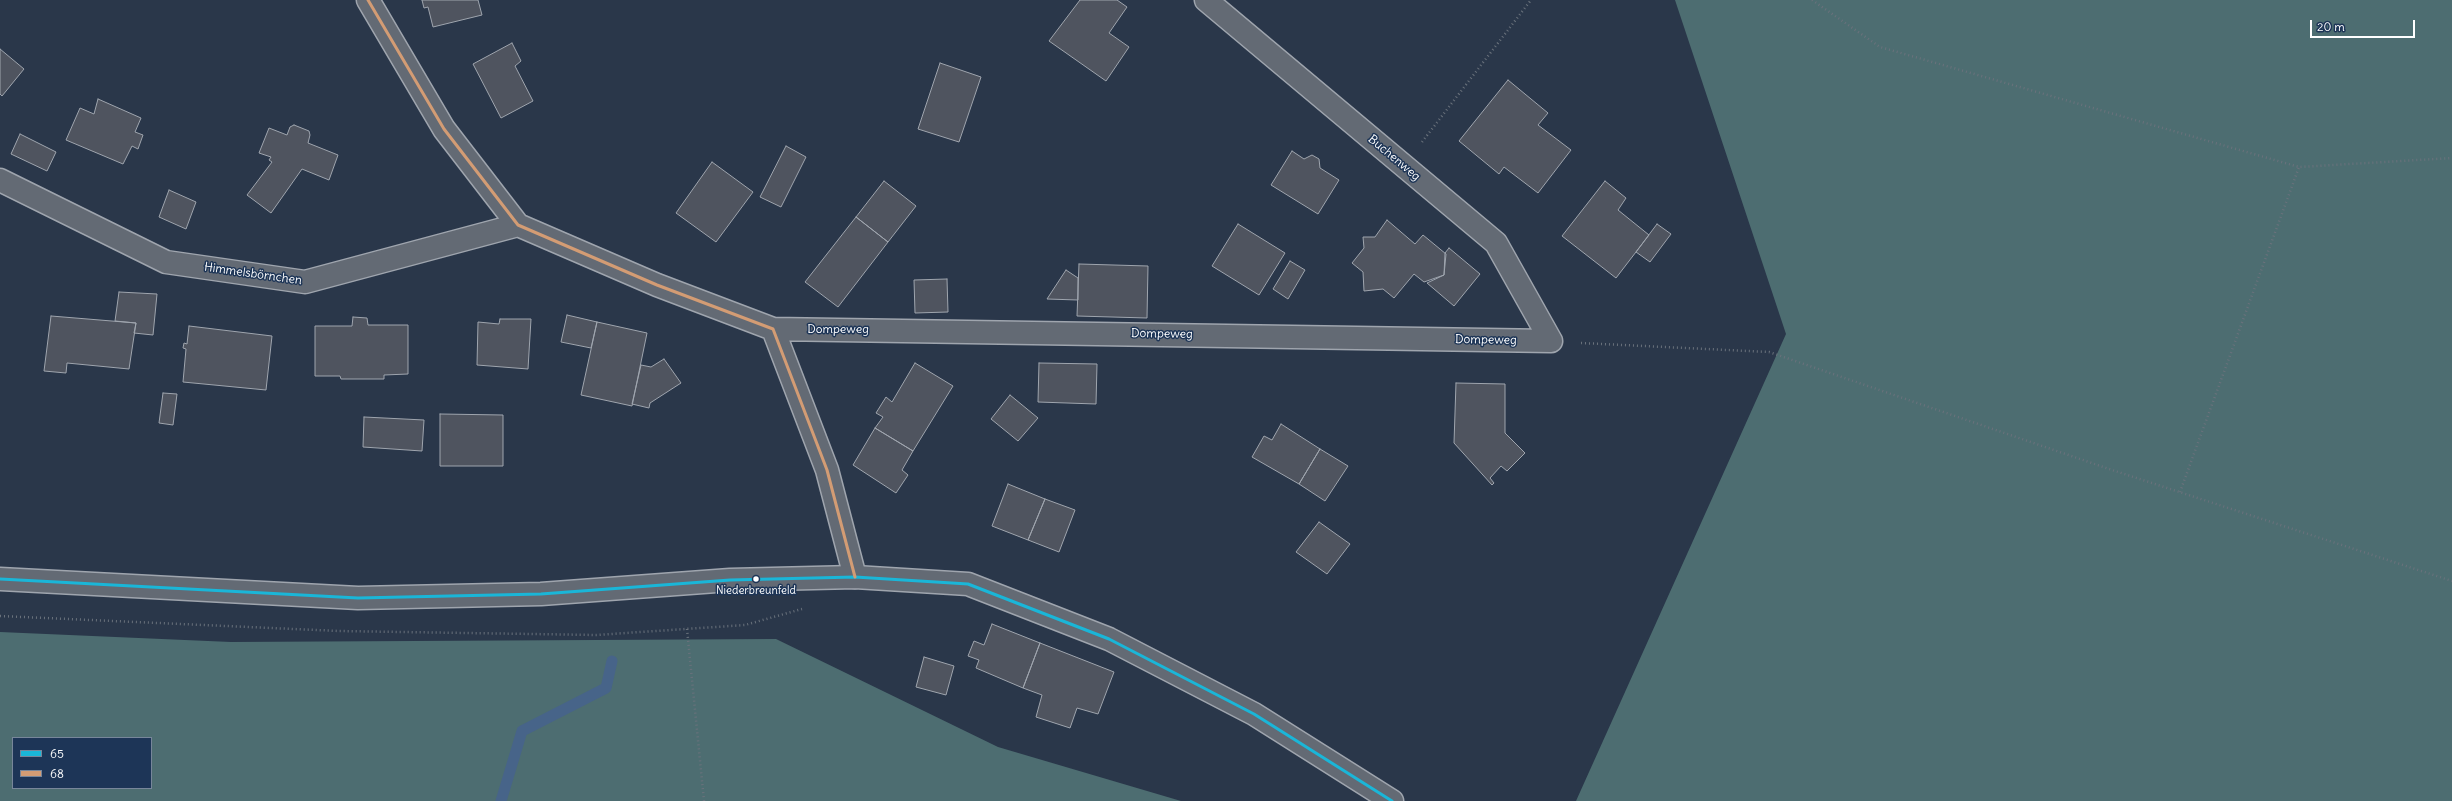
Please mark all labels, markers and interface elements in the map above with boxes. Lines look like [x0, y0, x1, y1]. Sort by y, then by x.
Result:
scale bar [2312, 12, 2417, 38]
text: 20 m [2317, 19, 2345, 34]
street label: Buchenweg [1365, 132, 1423, 184]
street label: Himmelsbörnchen [203, 260, 303, 288]
street label: Dompeweg [807, 323, 869, 337]
street label: Dompeweg [1131, 326, 1193, 342]
street label: Dompeweg [1455, 332, 1517, 348]
marker: Niederbreunfeld [751, 574, 761, 584]
place label: Niederbreunfeld [716, 584, 796, 598]
legend [12, 737, 152, 789]
text: 65 [50, 746, 64, 761]
text: 68 [50, 766, 64, 781]

